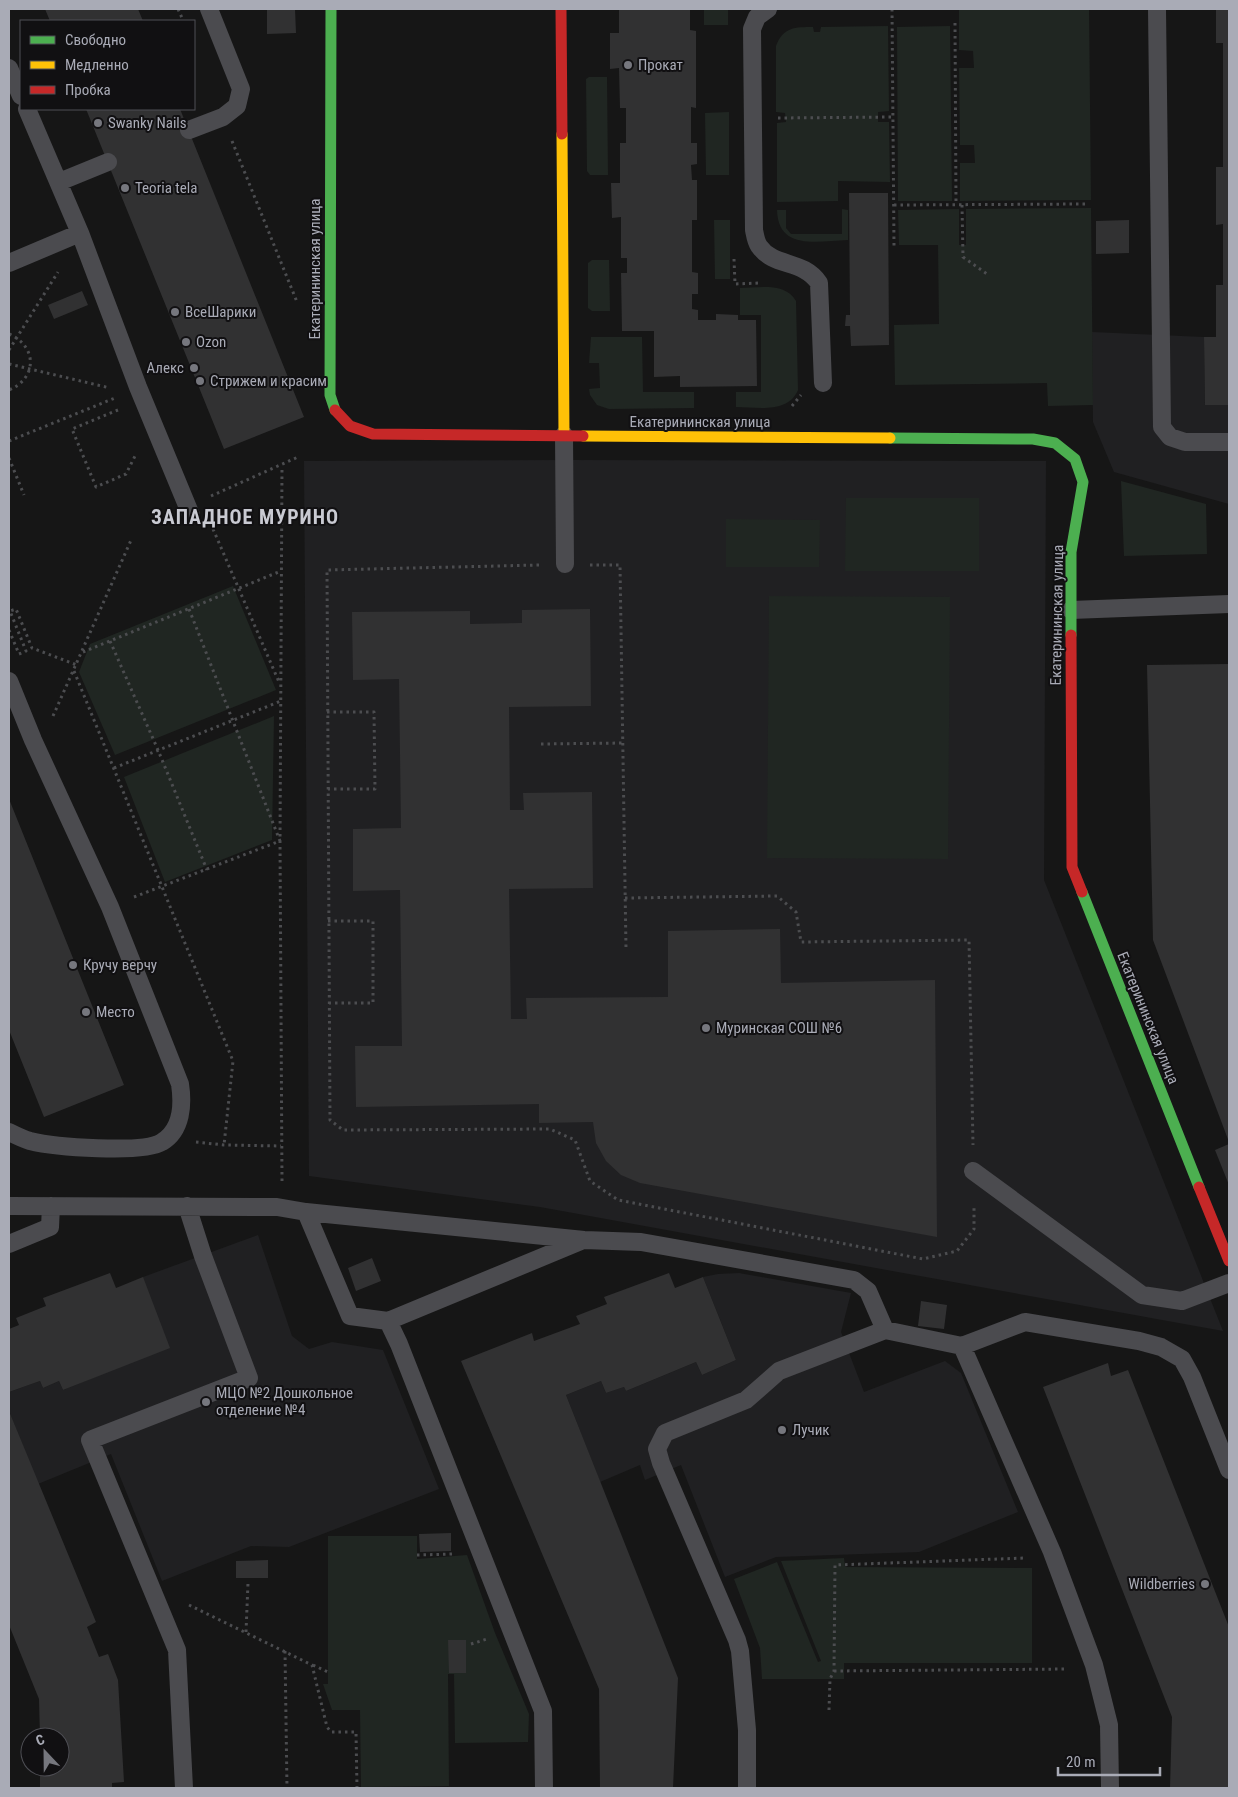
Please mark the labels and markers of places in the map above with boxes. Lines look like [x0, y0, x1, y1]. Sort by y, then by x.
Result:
place label: Прокат [638, 56, 683, 74]
marker: Прокат [622, 59, 634, 71]
place label: Swanky Nails [108, 114, 187, 132]
marker: Swanky Nails [92, 117, 104, 129]
place label: Teoria tela [135, 179, 197, 197]
marker: Teoria tela [119, 182, 131, 194]
place label: ВсеШарики [185, 303, 256, 321]
marker: ВсеШарики [169, 306, 181, 318]
place label: Ozon [196, 333, 226, 351]
marker: Ozon [180, 336, 192, 348]
place label: Алекс [147, 359, 184, 377]
marker: Алекс [188, 362, 200, 374]
place label: Стрижем и красим [210, 372, 327, 390]
marker: Стрижем и красим [194, 375, 206, 387]
place label: Кручу верчу [83, 956, 157, 974]
marker: Кручу верчу [67, 959, 79, 971]
place label: Место [96, 1003, 135, 1021]
marker: Место [80, 1006, 92, 1018]
place label: Муринская СОШ №6 [716, 1019, 842, 1037]
marker: Муринская СОШ №6 [700, 1022, 712, 1034]
place label: МЦО №2 Дошкольное отделение №4 [216, 1384, 353, 1419]
marker: МЦО №2 Дошкольное отделение №4 [200, 1396, 212, 1408]
place label: Лучик [792, 1421, 830, 1439]
marker: Лучик [776, 1424, 788, 1436]
place label: Wildberries [1128, 1575, 1195, 1593]
marker: Wildberries [1199, 1578, 1211, 1590]

